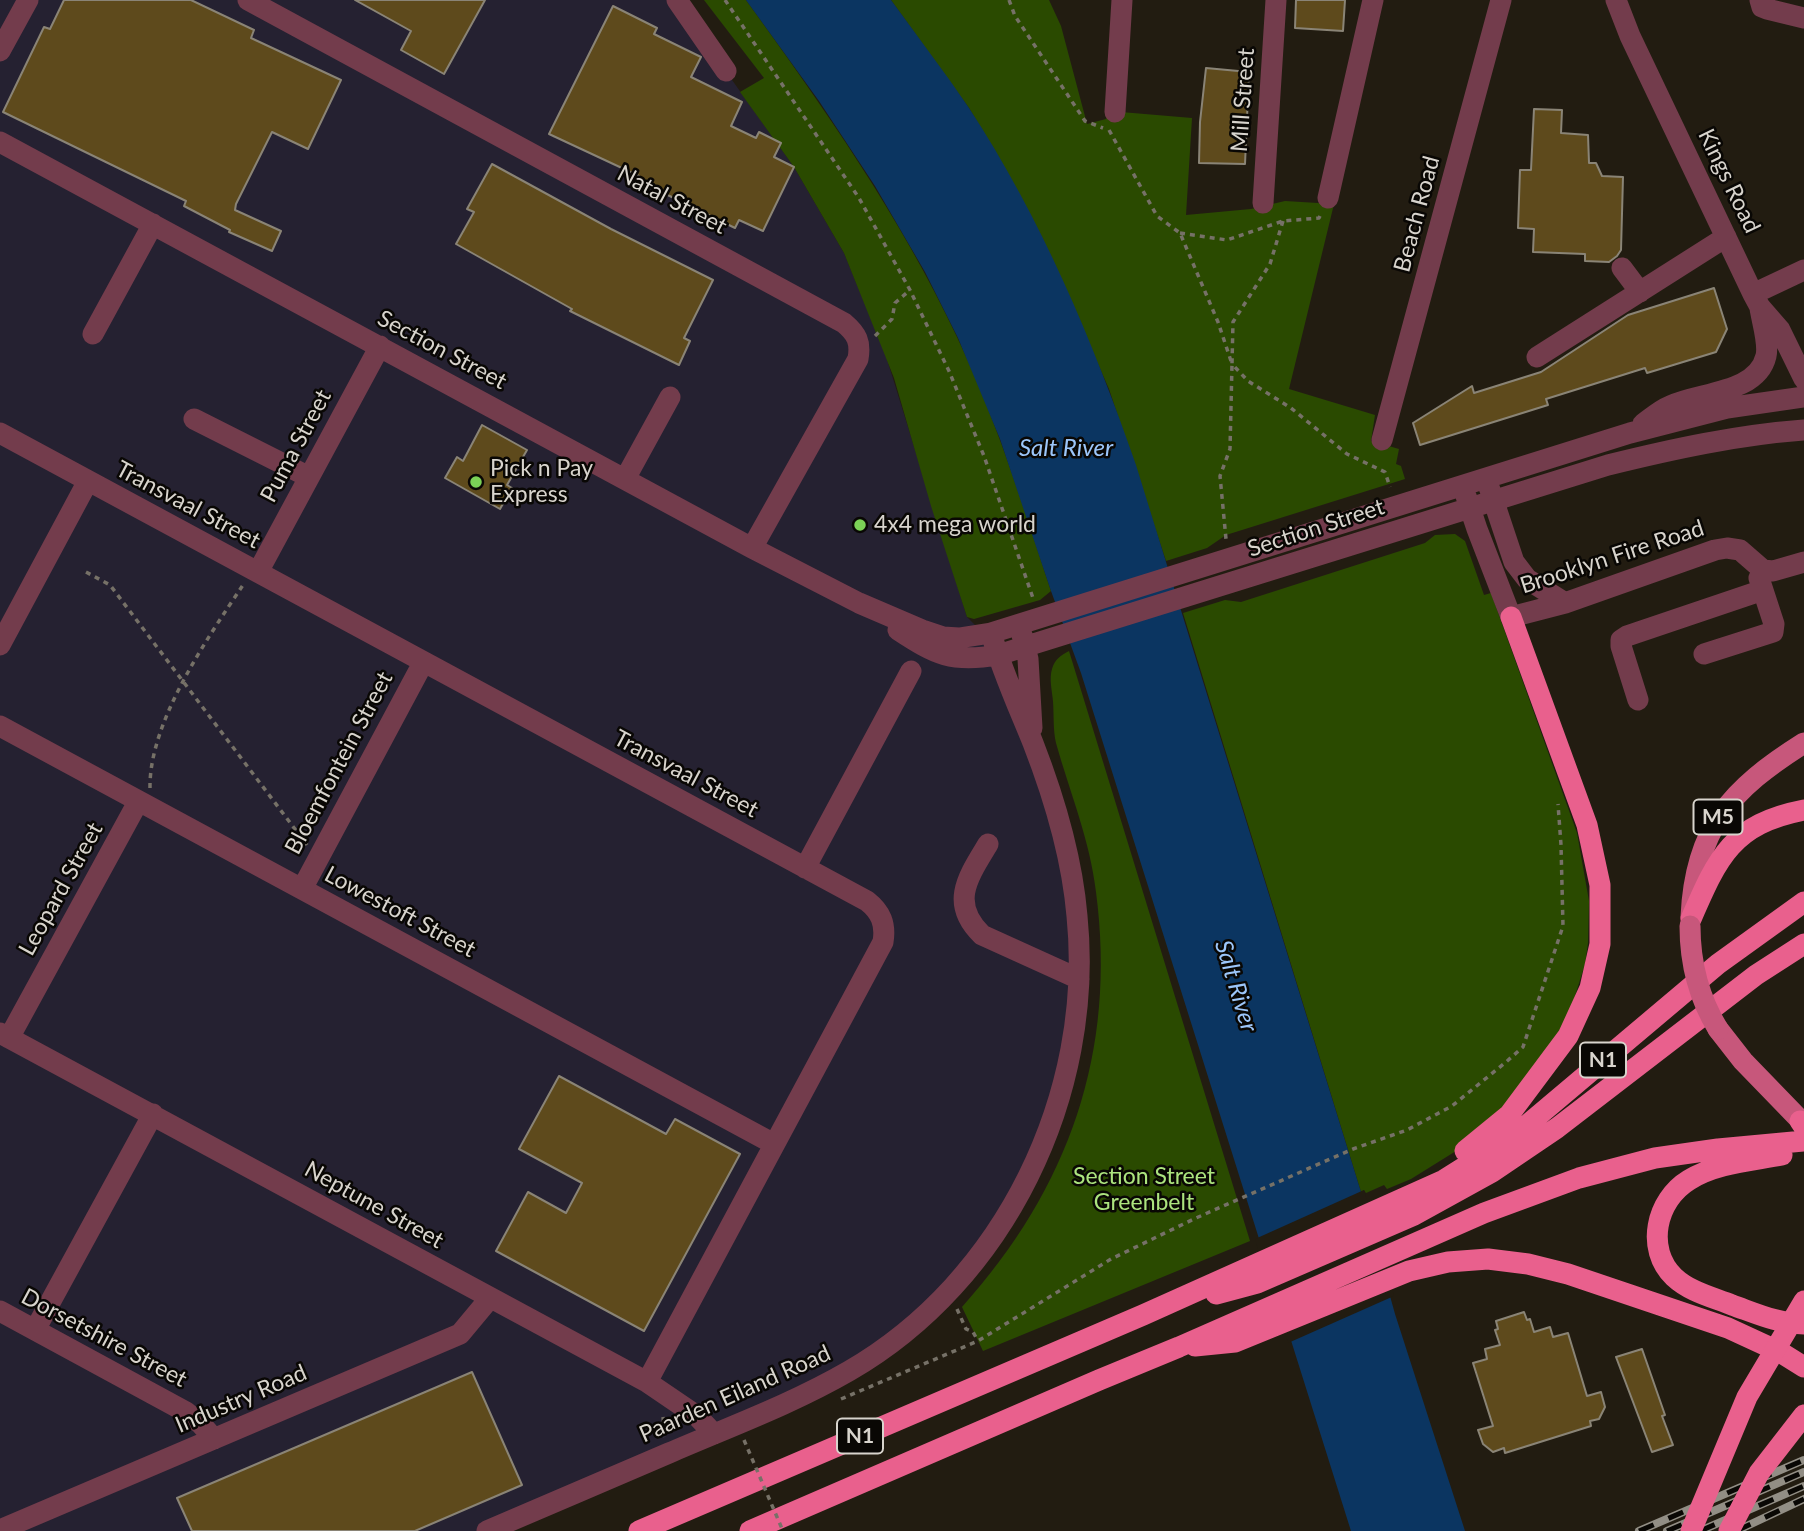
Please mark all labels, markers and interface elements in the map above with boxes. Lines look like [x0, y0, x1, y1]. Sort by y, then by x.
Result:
street label: Mill Street [1226, 47, 1260, 153]
street label: Kings Road [1692, 124, 1766, 238]
street label: Beach Road [1388, 153, 1446, 275]
street label: Natal Street [613, 160, 731, 240]
street label: Section Street [373, 304, 511, 396]
street label: Puma Street [255, 385, 337, 507]
water label: Salt River [1019, 434, 1113, 462]
street label: Transvaal Street [111, 455, 265, 555]
place label: Pick n Pay Express [490, 455, 593, 509]
marker: Pick n Pay Express [468, 474, 484, 490]
street label: Section Street [1244, 493, 1388, 563]
place label: 4x4 mega world [874, 511, 1036, 539]
street label: Brooklyn Fire Road [1517, 514, 1707, 600]
marker: 4x4 mega world [852, 517, 868, 533]
street label: Bloemfontein Street [279, 667, 399, 859]
street label: Transvaal Street [609, 724, 763, 824]
road number: M5 [1694, 800, 1742, 834]
street label: Leopard Street [13, 818, 109, 960]
street label: Lowestoft Street [320, 861, 480, 963]
water label: Salt River [1208, 937, 1264, 1035]
road number: N1 [1580, 1042, 1626, 1078]
street label: Neptune Street [300, 1155, 448, 1255]
park label: Section Street Greenbelt [1073, 1163, 1215, 1217]
street label: Dorsetshire Street [16, 1283, 192, 1393]
street label: Paarden Eiland Road [635, 1339, 835, 1449]
street label: Industry Road [171, 1359, 311, 1439]
road number: N1 [837, 1418, 883, 1454]

